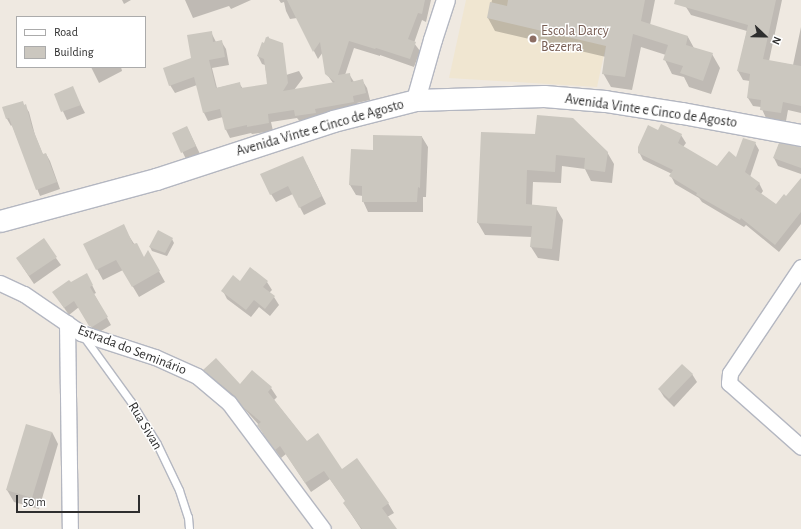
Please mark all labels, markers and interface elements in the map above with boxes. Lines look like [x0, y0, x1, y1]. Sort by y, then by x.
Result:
legend [16, 16, 146, 68]
north arrow [745, 16, 785, 56]
place label: Escola Darcy Bezerra [541, 23, 609, 56]
text: Road [54, 26, 78, 38]
marker: Escola Darcy Bezerra [528, 34, 538, 44]
text: N [770, 35, 783, 46]
text: Building [54, 46, 94, 58]
street label: Avenida Vinte e Cinco de Agosto [564, 91, 738, 131]
street label: Avenida Vinte e Cinco de Agosto [234, 96, 406, 160]
street label: Estrada do Seminário [75, 321, 189, 379]
street label: Rua Sivan [124, 399, 166, 453]
scale bar [18, 487, 142, 513]
text: 50 m [23, 496, 46, 508]

